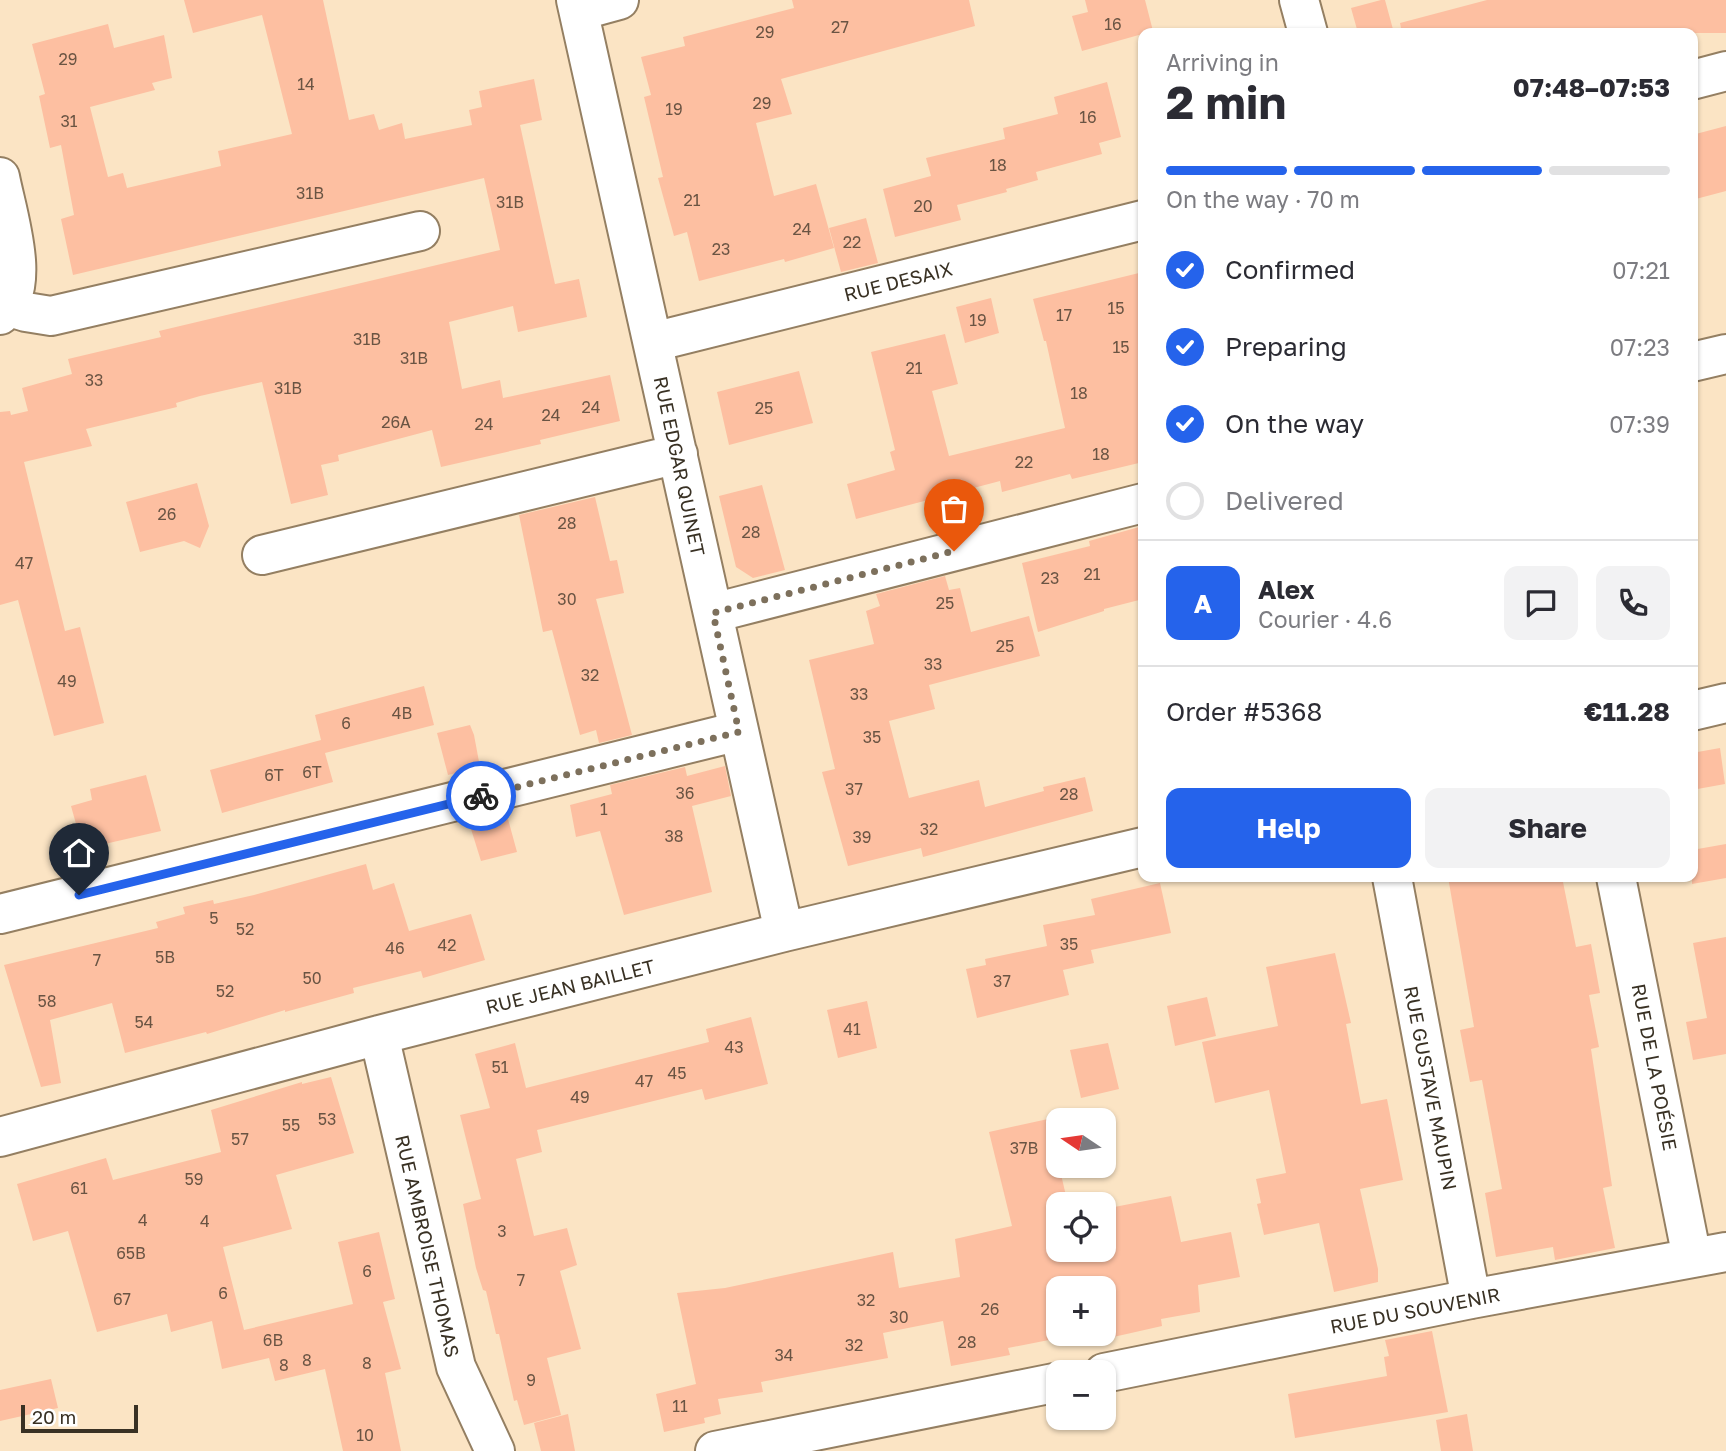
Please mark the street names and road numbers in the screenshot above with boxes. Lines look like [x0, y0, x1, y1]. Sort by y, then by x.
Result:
street label: RUE DESAIX [841, 256, 955, 306]
street label: RUE EDGAR QUINET [650, 374, 710, 558]
street label: RUE JEAN BAILLET [483, 954, 657, 1018]
street label: RUE DE LA POÉSIE [1628, 982, 1682, 1152]
street label: RUE GUSTAVE MAUPIN [1400, 984, 1462, 1192]
street label: RUE AMBROISE THOMAS [391, 1133, 465, 1359]
street label: RUE DU SOUVENIR [1328, 1282, 1502, 1338]

